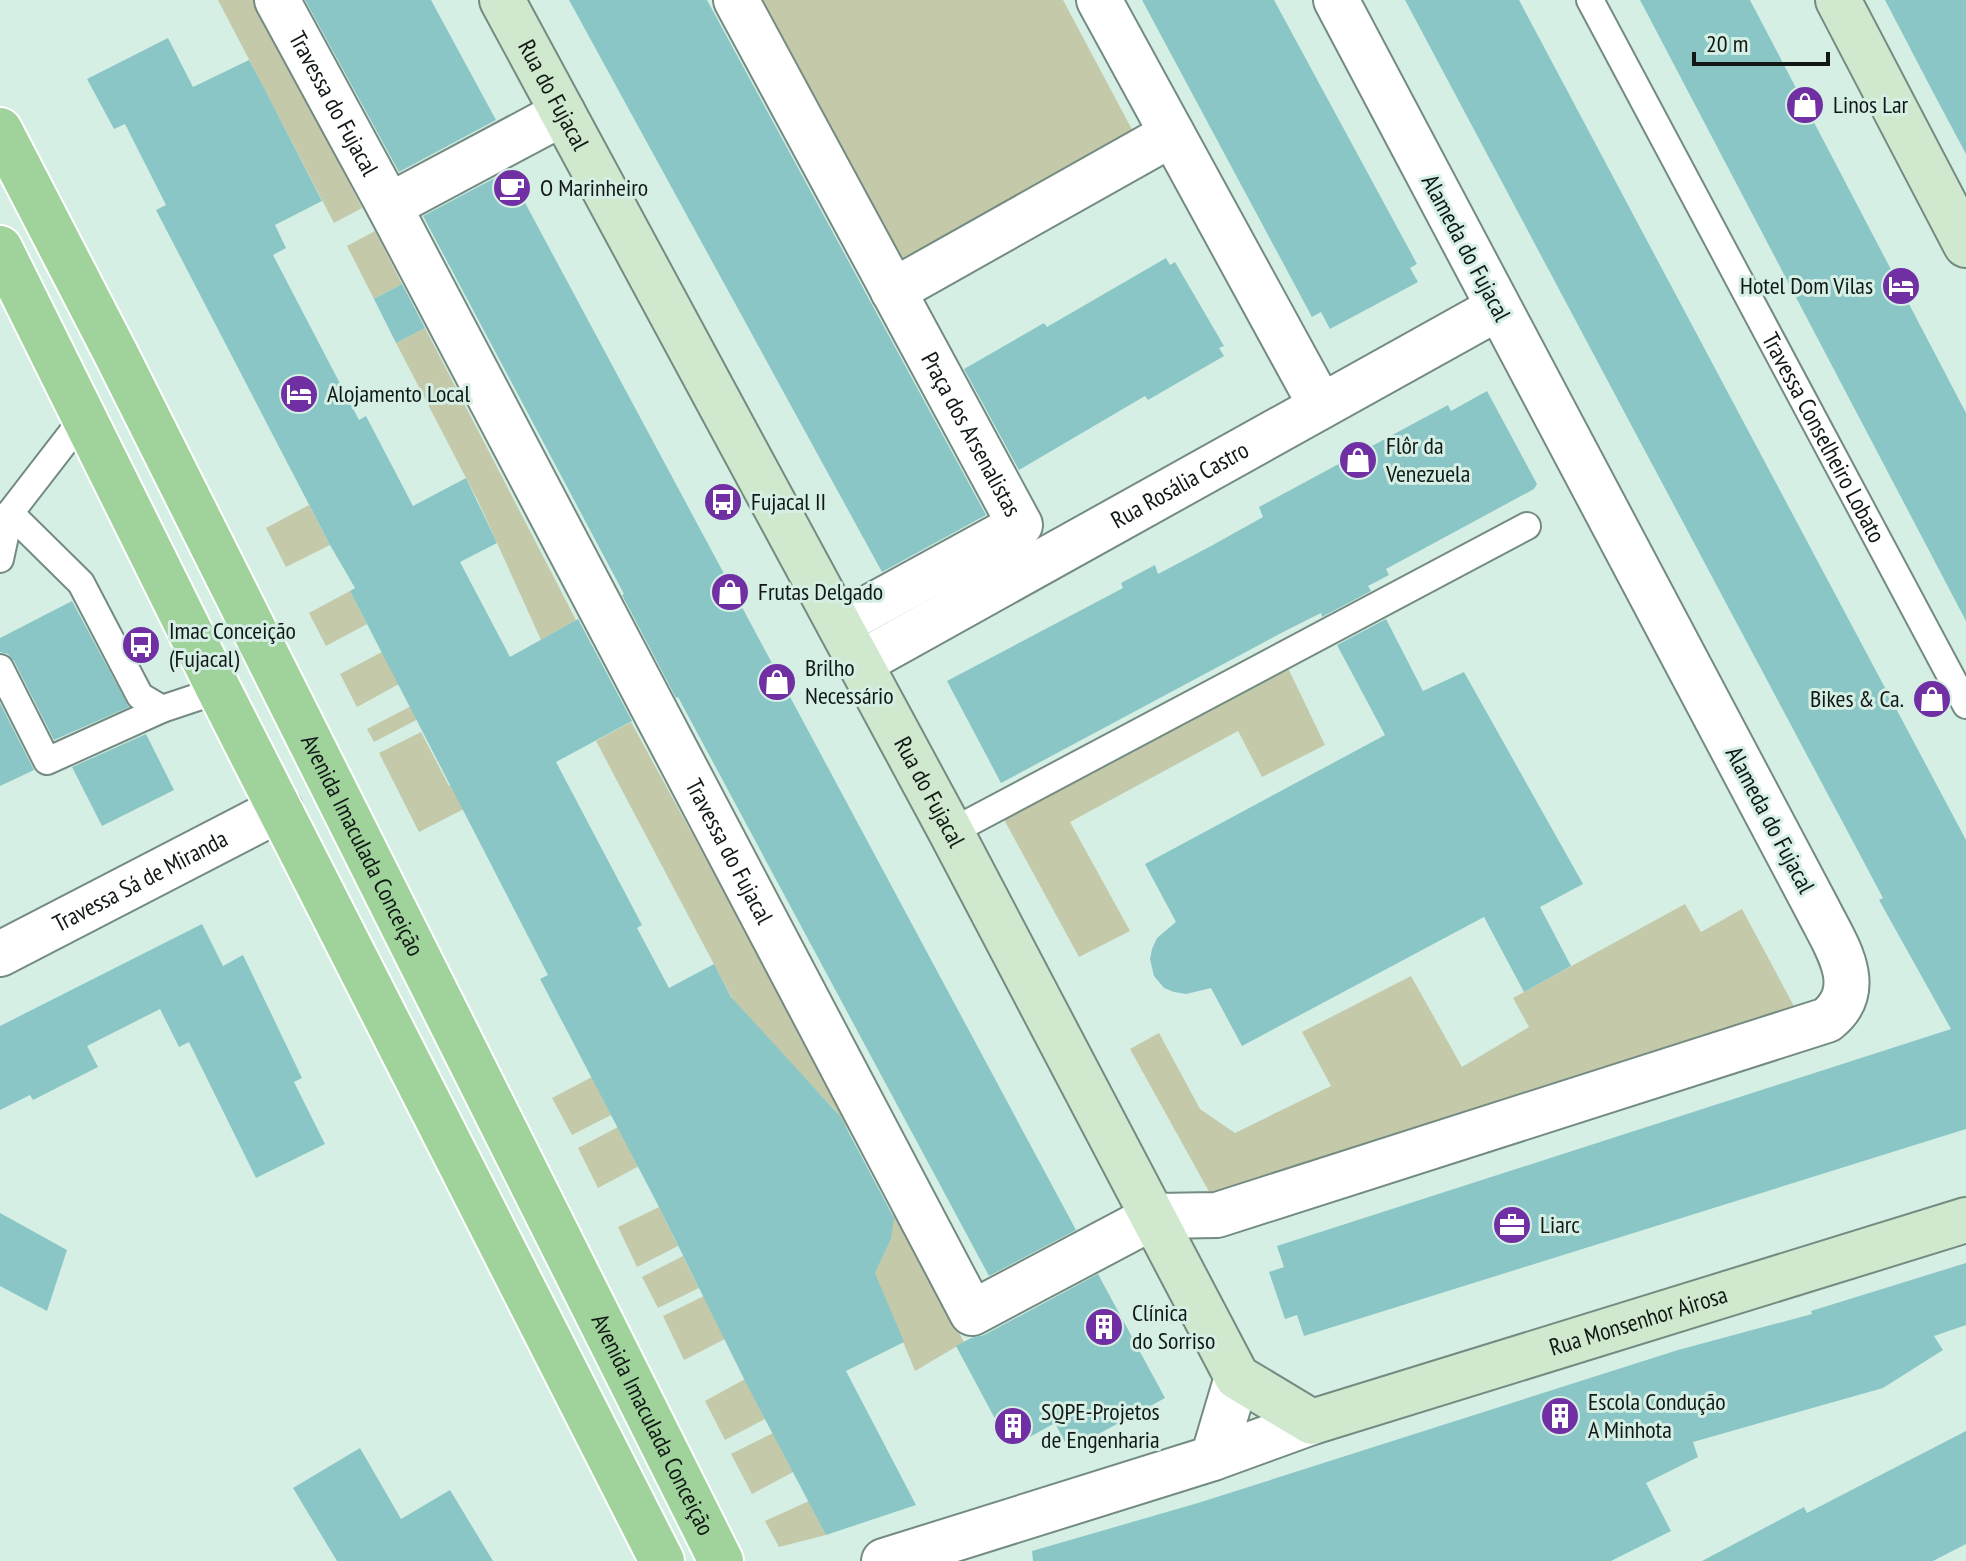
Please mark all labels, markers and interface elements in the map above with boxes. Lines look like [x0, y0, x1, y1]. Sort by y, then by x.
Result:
scale bar [1694, 16, 1828, 66]
street label: Travessa do Fujacal [282, 26, 386, 181]
text: 20 m [1706, 28, 1748, 59]
street label: Rua do Fujacal [511, 34, 596, 156]
shop icon: Linos Lar [1784, 84, 1826, 126]
place label: Linos Lar [1833, 89, 1908, 120]
cafe icon: O Marinheiro [491, 167, 533, 209]
street label: Alameda do Fujacal [1415, 169, 1518, 327]
place label: O Marinheiro [540, 172, 648, 203]
hotel icon: Hotel Dom Vilas [1880, 265, 1922, 307]
place label: Hotel Dom Vilas [1740, 270, 1873, 301]
street label: Travessa Conselheiro Lobato [1755, 327, 1893, 548]
street label: Praça dos Arsenalistas [914, 347, 1029, 522]
hotel icon: Alojamento Local [278, 373, 320, 415]
place label: Alojamento Local [327, 378, 470, 409]
place label: Flôr da Venezuela [1385, 430, 1470, 489]
street label: Rua Rosália Castro [1105, 434, 1254, 535]
shop icon: Flôr da Venezuela [1337, 439, 1379, 481]
bus stop icon: Fujacal II [702, 481, 744, 523]
place label: Fujacal II [751, 486, 826, 517]
shop icon: Frutas Delgado [709, 571, 751, 613]
place label: Frutas Delgado [758, 576, 883, 607]
place label: Imac Conceição (Fujacal) [169, 615, 296, 674]
bus stop icon: Imac Conceição (Fujacal) [120, 624, 162, 666]
place label: Brilho Necessário [805, 652, 894, 711]
shop icon: Brilho Necessário [756, 661, 798, 703]
shop icon: Bikes & Ca. [1911, 678, 1953, 720]
place label: Bikes & Ca. [1810, 683, 1904, 714]
street label: Avenida Imaculada Conceição [294, 729, 431, 961]
street label: Rua do Fujacal [887, 731, 972, 853]
street label: Alameda do Fujacal [1719, 741, 1822, 899]
street label: Travessa do Fujacal [678, 773, 781, 930]
street label: Travessa Sá de Miranda [47, 823, 233, 939]
office icon: Liarc [1491, 1204, 1533, 1246]
place label: Liarc [1540, 1209, 1580, 1240]
street label: Rua Monsenhor Airosa [1545, 1279, 1731, 1363]
place label: Clínica do Sorriso [1132, 1297, 1215, 1356]
building icon: Clínica do Sorriso [1083, 1306, 1125, 1348]
street label: Avenida Imaculada Conceição [585, 1309, 722, 1541]
place label: Escola Condução A Minhota [1588, 1386, 1726, 1445]
building icon: Escola Condução A Minhota [1539, 1395, 1581, 1437]
place label: SQPE-Projetos de Engenharia [1041, 1396, 1160, 1455]
building icon: SQPE-Projetos de Engenharia [992, 1405, 1034, 1447]

